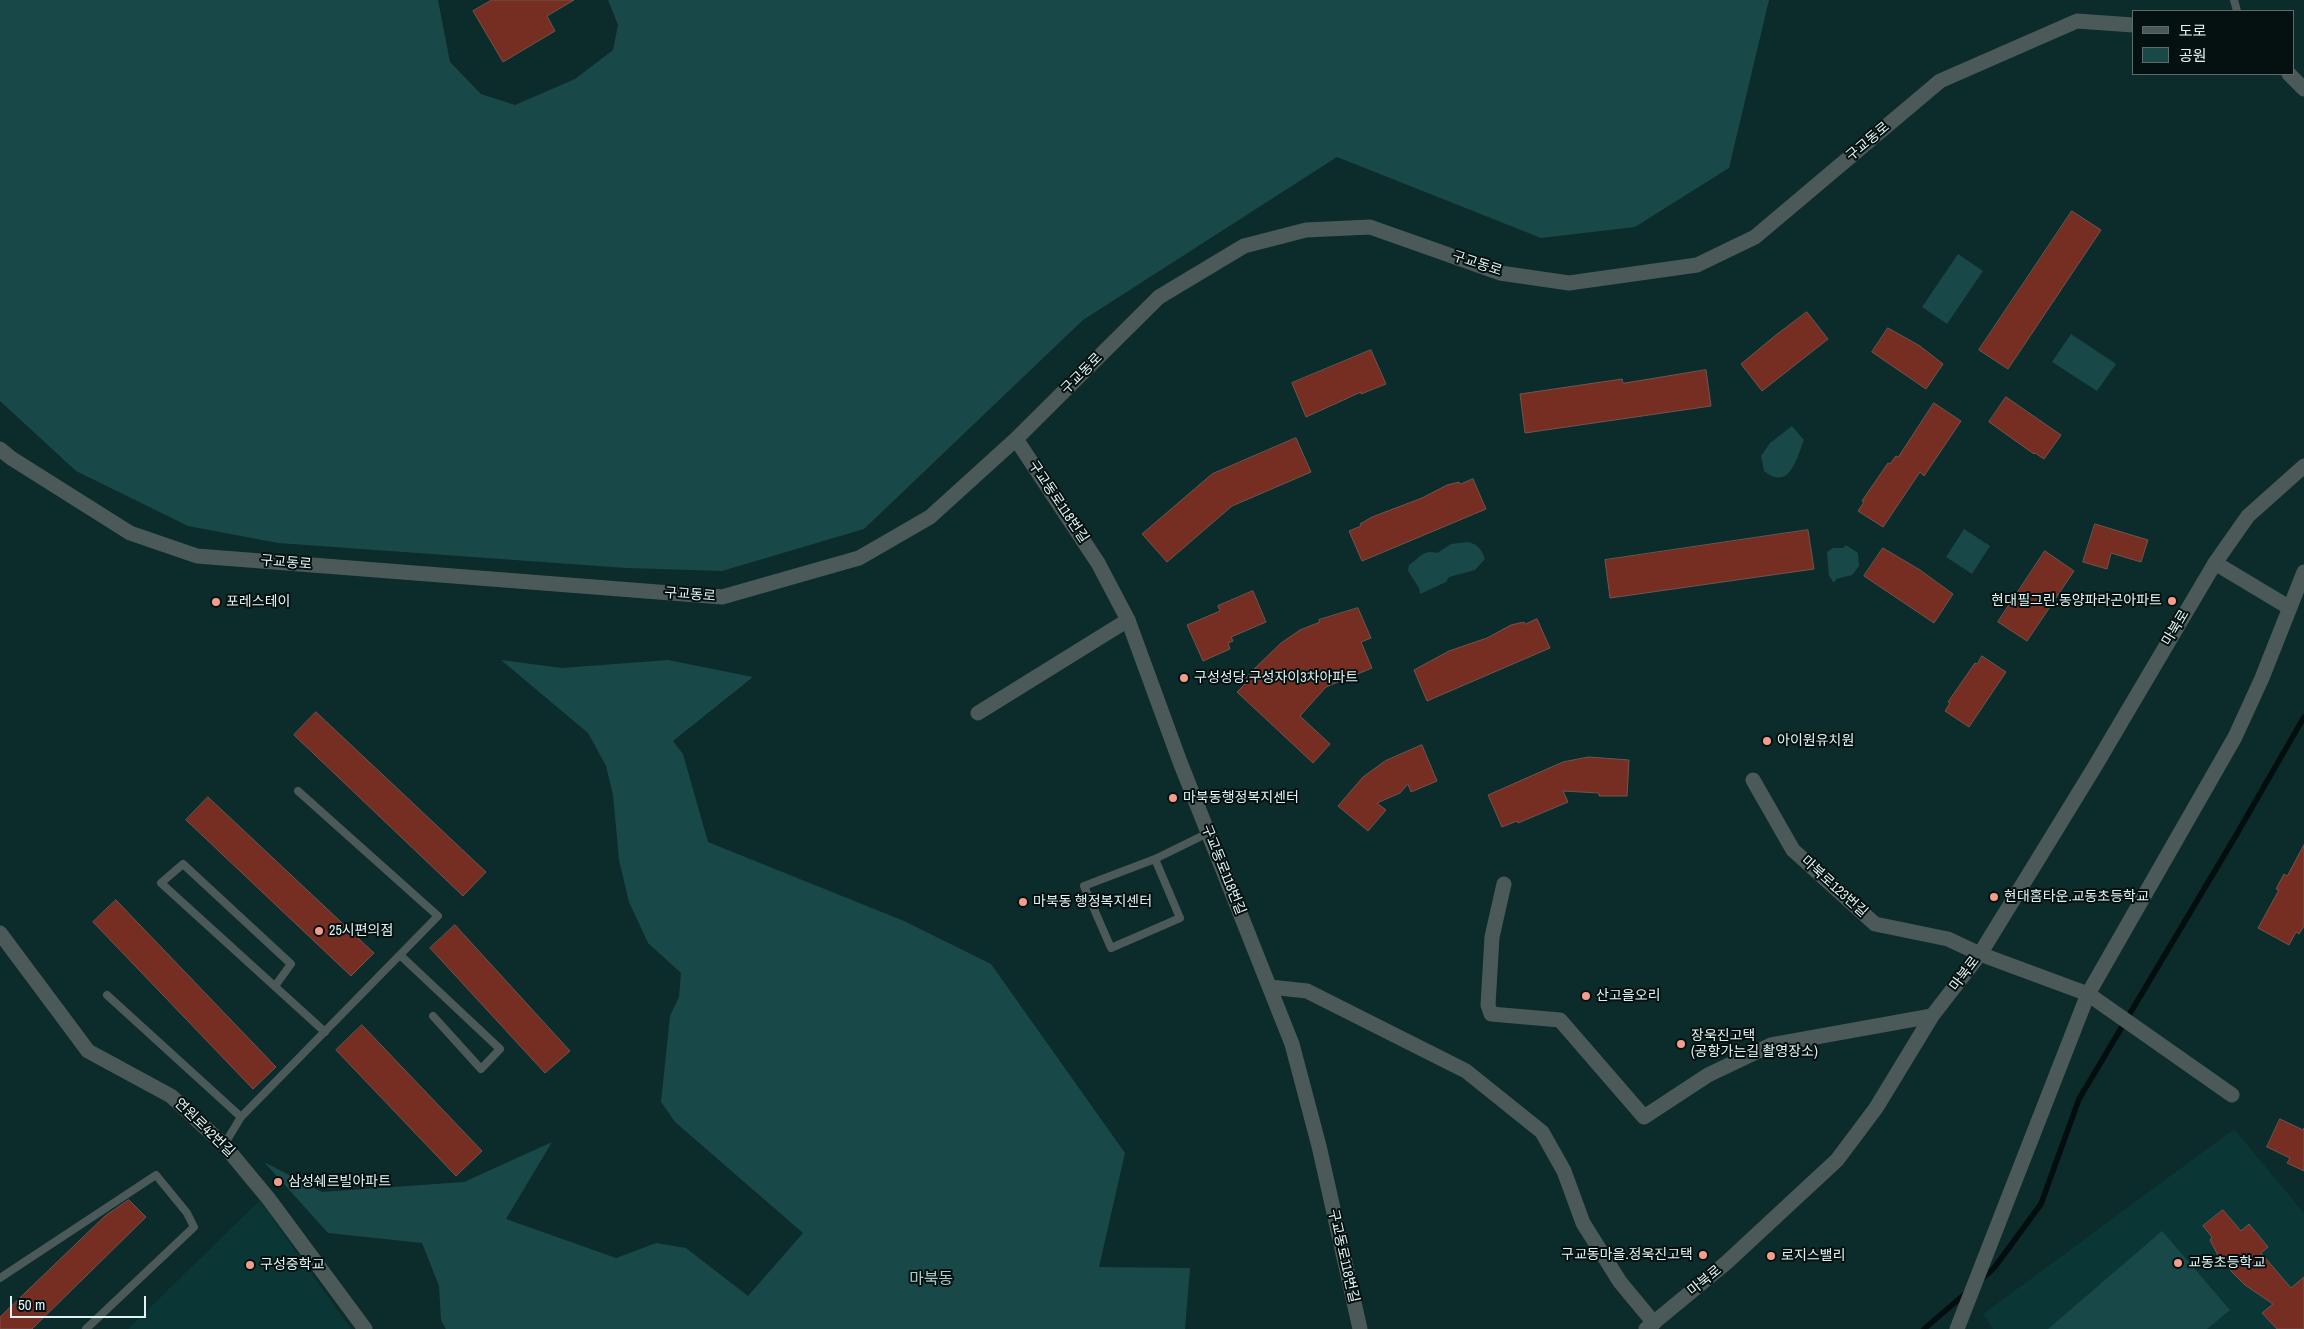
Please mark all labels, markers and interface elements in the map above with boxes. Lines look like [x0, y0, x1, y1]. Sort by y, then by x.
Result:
legend [2132, 10, 2294, 75]
text: 도로 [2179, 20, 2207, 41]
text: 공원 [2179, 45, 2207, 66]
street label: 구교동로 [1843, 119, 1893, 165]
street label: 구교동로 [1450, 248, 1504, 280]
street label: 구교동로 [1058, 350, 1106, 398]
street label: 구교동로118번길 [1024, 458, 1092, 546]
street label: 구교동로 [260, 552, 312, 574]
street label: 구교동로 [664, 585, 716, 605]
place label: 현대필그린.동양파라곤아파트 [1991, 593, 2162, 609]
place label: 포레스테이 [226, 594, 290, 610]
marker: 현대필그린.동양파라곤아파트 [2166, 595, 2178, 607]
marker: 포레스테이 [210, 596, 222, 608]
street label: 마북로 [2159, 607, 2193, 649]
place label: 구성성당.구성자이3차아파트 [1194, 670, 1358, 686]
marker: 구성성당.구성자이3차아파트 [1178, 672, 1190, 684]
place label: 아이원유치원 [1777, 733, 1854, 749]
marker: 아이원유치원 [1761, 735, 1773, 747]
place label: 마북동행정복지센터 [1183, 790, 1299, 806]
marker: 마북동행정복지센터 [1167, 792, 1179, 804]
street label: 구교동로118번길 [1197, 823, 1249, 917]
street label: 마북로123번길 [1797, 853, 1871, 921]
place label: 현대홈타운.교동초등학교 [2004, 889, 2149, 905]
marker: 현대홈타운.교동초등학교 [1988, 891, 2000, 903]
place label: 마북동 행정복지센터 [1033, 894, 1152, 910]
marker: 마북동 행정복지센터 [1017, 896, 1029, 908]
place label: 25시편의점 [329, 923, 393, 939]
marker: 25시편의점 [313, 925, 325, 937]
street label: 마북로 [1947, 954, 1983, 994]
place label: 산고을오리 [1596, 988, 1660, 1004]
marker: 산고을오리 [1580, 990, 1592, 1002]
place label: 장욱진고택 (공항가는길 촬영장소) [1691, 1028, 1818, 1060]
marker: 장욱진고택 (공항가는길 촬영장소) [1675, 1038, 1687, 1050]
street label: 연원로42번길 [170, 1095, 238, 1161]
place label: 삼성쉐르빌아파트 [288, 1174, 391, 1190]
marker: 삼성쉐르빌아파트 [272, 1176, 284, 1188]
street label: 구교동로118번길 [1324, 1208, 1362, 1304]
place label: 구교동마을.정욱진고택 [1561, 1247, 1693, 1263]
place label: 로지스밸리 [1781, 1248, 1845, 1264]
marker: 구교동마을.정욱진고택 [1697, 1249, 1709, 1261]
marker: 로지스밸리 [1765, 1250, 1777, 1262]
place label: 교동초등학교 [2188, 1255, 2265, 1271]
place label: 구성중학교 [260, 1257, 324, 1273]
marker: 교동초등학교 [2172, 1257, 2184, 1269]
marker: 구성중학교 [244, 1259, 256, 1271]
street label: 마북로 [1685, 1262, 1725, 1300]
district label: 마북동 [909, 1270, 953, 1290]
scale bar [12, 1286, 149, 1318]
text: 50 m [18, 1294, 45, 1315]

